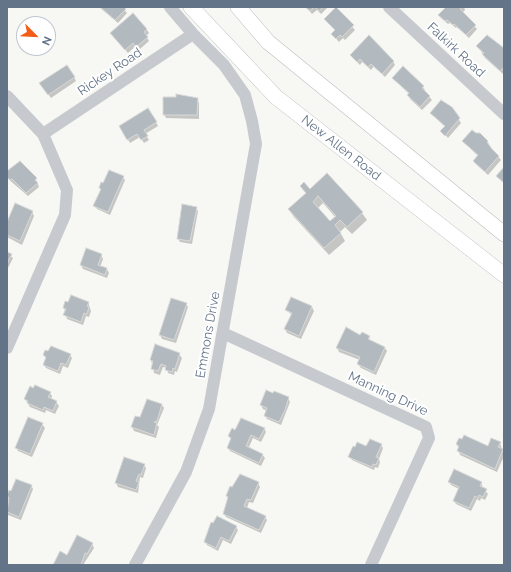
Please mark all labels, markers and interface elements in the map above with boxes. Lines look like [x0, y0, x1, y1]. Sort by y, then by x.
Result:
north arrow [16, 16, 56, 56]
street label: Falkirk Road [424, 19, 488, 81]
text: N [39, 34, 54, 47]
street label: Rickey Road [75, 45, 145, 99]
street label: New Allen Road [298, 112, 384, 184]
street label: Emmons Drive [193, 290, 223, 380]
street label: Manning Drive [346, 369, 430, 419]

